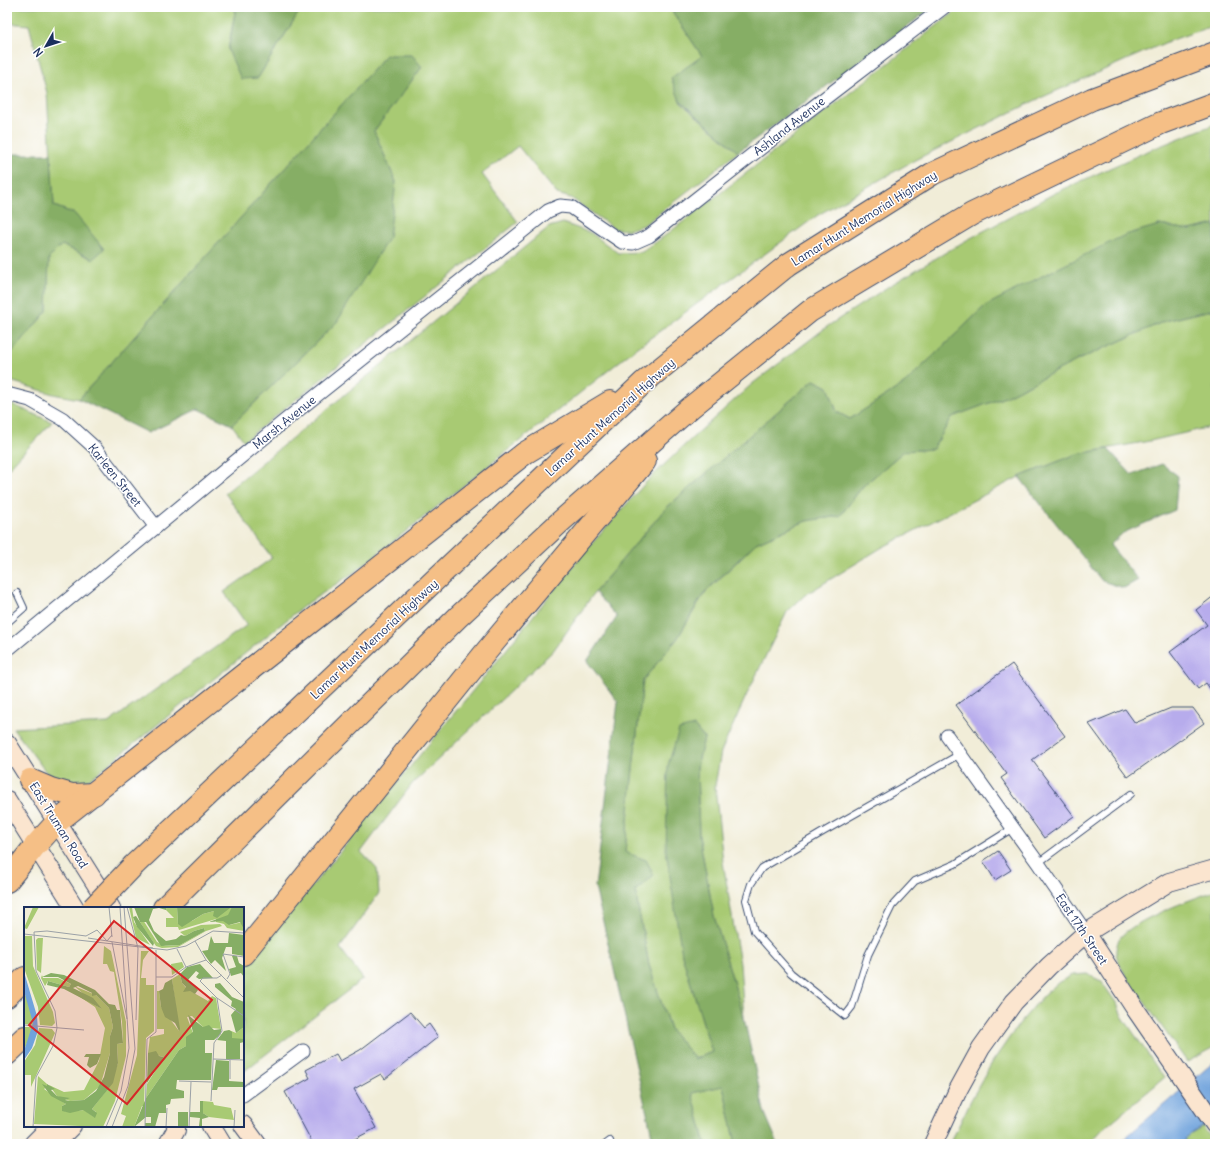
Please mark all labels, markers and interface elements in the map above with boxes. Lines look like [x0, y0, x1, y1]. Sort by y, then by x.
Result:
north arrow [26, 26, 66, 66]
text: N [30, 45, 46, 60]
street label: Ashland Avenue [750, 93, 828, 159]
street label: Lamar Hunt Memorial Highway [788, 167, 940, 269]
street label: Lamar Hunt Memorial Highway [542, 355, 678, 479]
street label: Marsh Avenue [249, 392, 319, 452]
street label: Karleen Street [85, 441, 145, 509]
street label: Lamar Hunt Memorial Highway [307, 576, 441, 702]
street label: East Truman Road [26, 779, 92, 871]
street label: East 17th Street [1053, 891, 1111, 967]
inset map [24, 907, 244, 1127]

